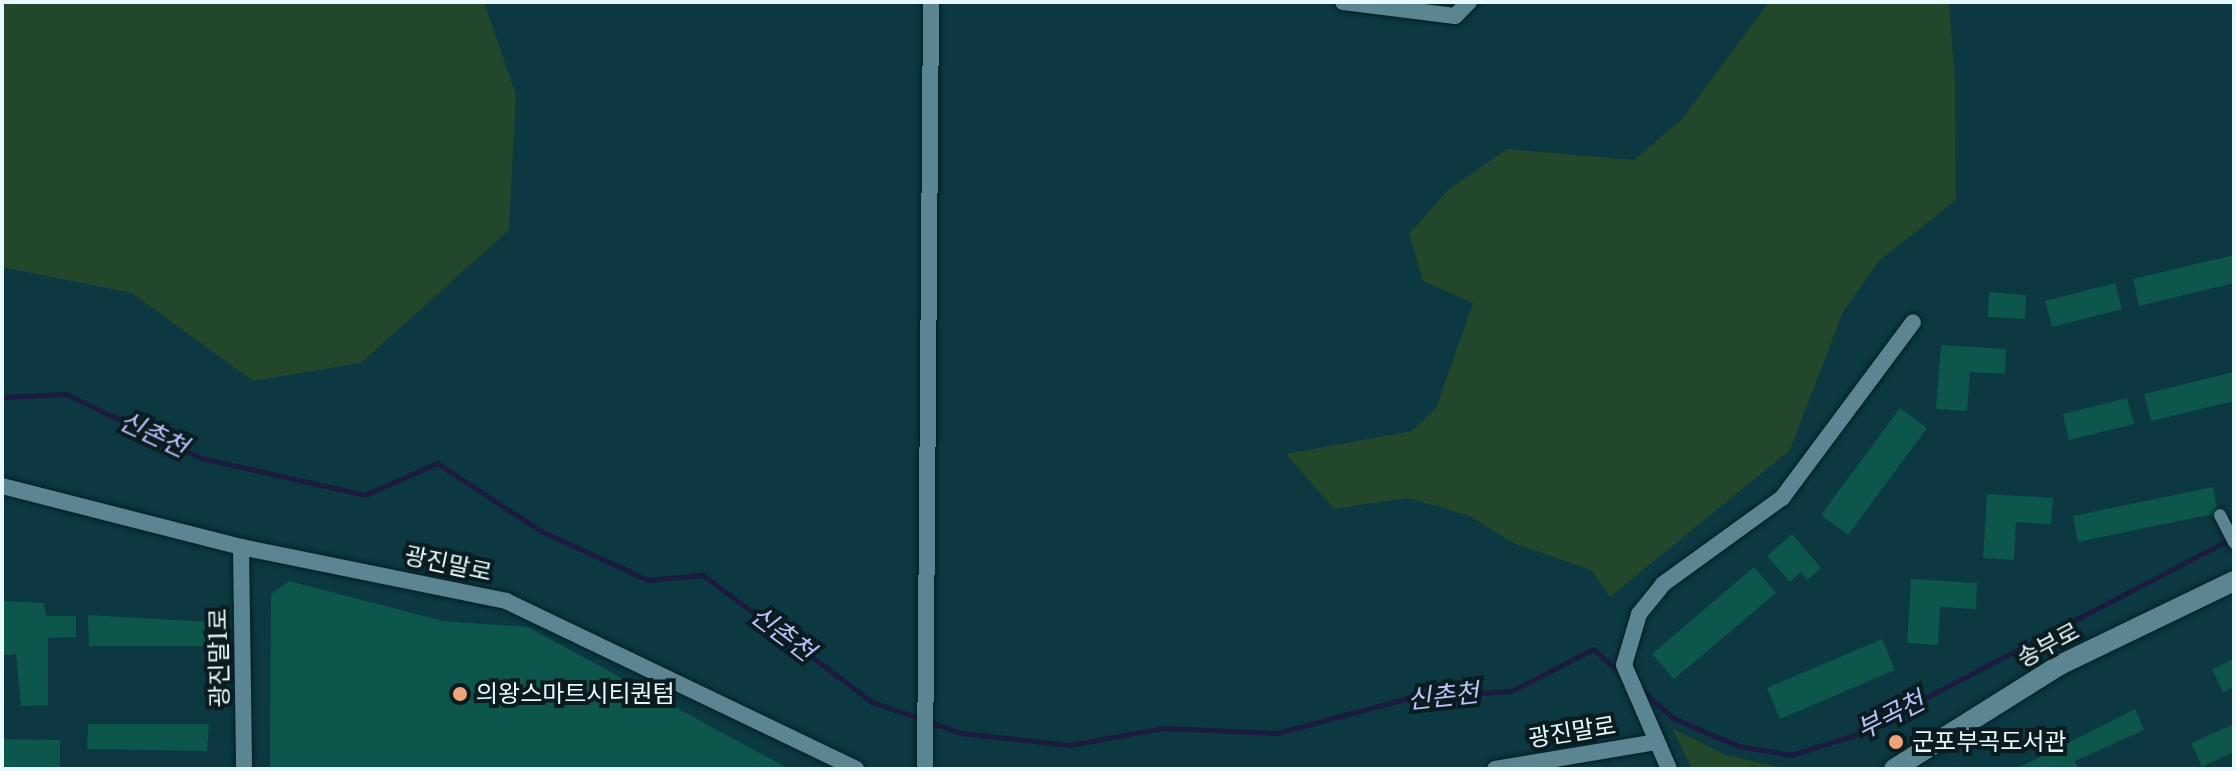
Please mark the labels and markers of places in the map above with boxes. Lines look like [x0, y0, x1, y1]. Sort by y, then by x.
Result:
place label: 의왕스마트시티퀀텀 [476, 680, 675, 708]
marker: 의왕스마트시티퀀텀 [451, 685, 469, 703]
place label: 군포부곡도서관 [1912, 728, 2067, 756]
marker: 군포부곡도서관 [1887, 733, 1905, 751]

